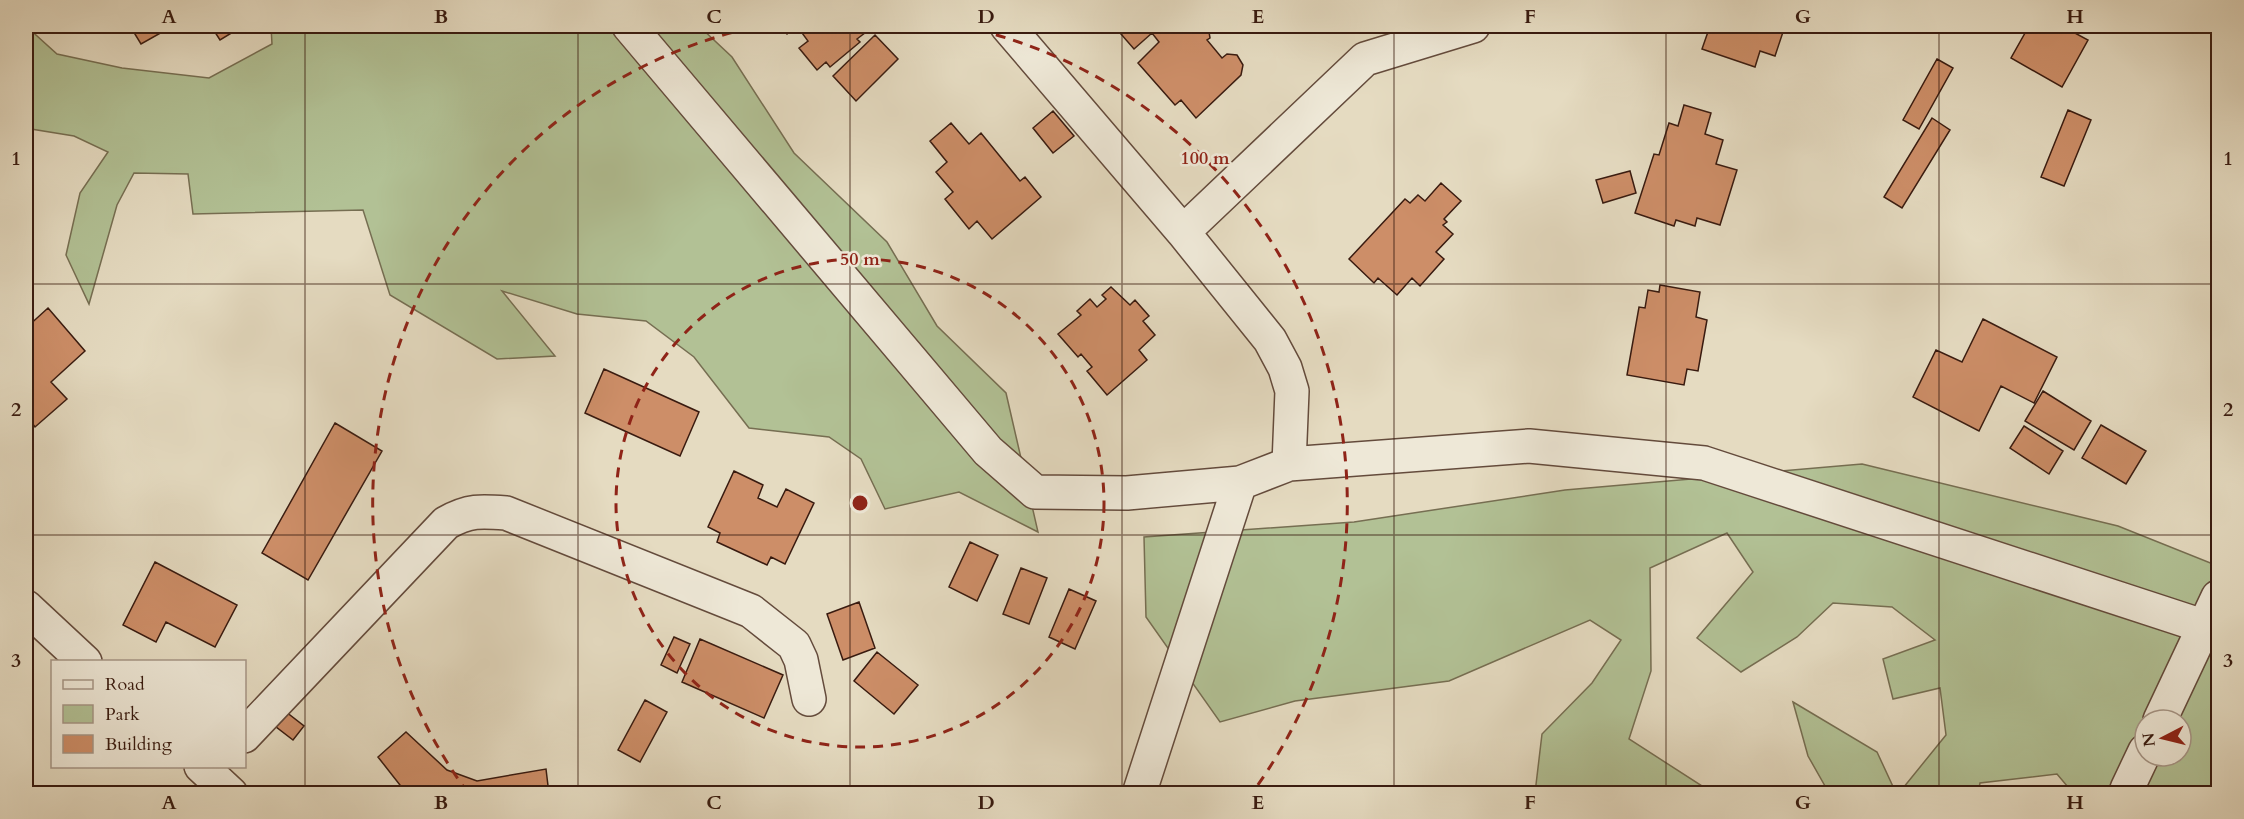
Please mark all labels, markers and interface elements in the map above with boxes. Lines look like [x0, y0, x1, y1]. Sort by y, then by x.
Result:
text: A [161, 3, 177, 30]
text: B [434, 3, 448, 30]
text: C [706, 3, 722, 30]
text: D [977, 3, 995, 30]
text: E [1252, 3, 1264, 30]
text: F [1524, 3, 1536, 30]
text: G [1795, 3, 1811, 30]
text: H [2066, 3, 2084, 30]
text: 1 [11, 145, 21, 172]
text: 1 [2223, 145, 2233, 172]
text: 100 m [1180, 146, 1230, 171]
text: 50 m [840, 247, 880, 272]
text: 2 [11, 396, 21, 423]
text: 2 [2223, 396, 2233, 423]
centre of rings [850, 493, 870, 513]
text: 3 [11, 647, 21, 674]
text: 3 [2223, 647, 2233, 674]
legend [51, 660, 246, 768]
text: Road [105, 672, 145, 697]
text: Park [105, 702, 140, 727]
north arrow [2133, 708, 2193, 768]
text: N [2137, 731, 2161, 748]
text: Building [105, 732, 173, 757]
text: A [161, 789, 177, 816]
text: B [434, 789, 448, 816]
text: C [706, 789, 722, 816]
text: D [977, 789, 995, 816]
text: E [1252, 789, 1264, 816]
text: F [1524, 789, 1536, 816]
text: G [1795, 789, 1811, 816]
text: H [2066, 789, 2084, 816]

